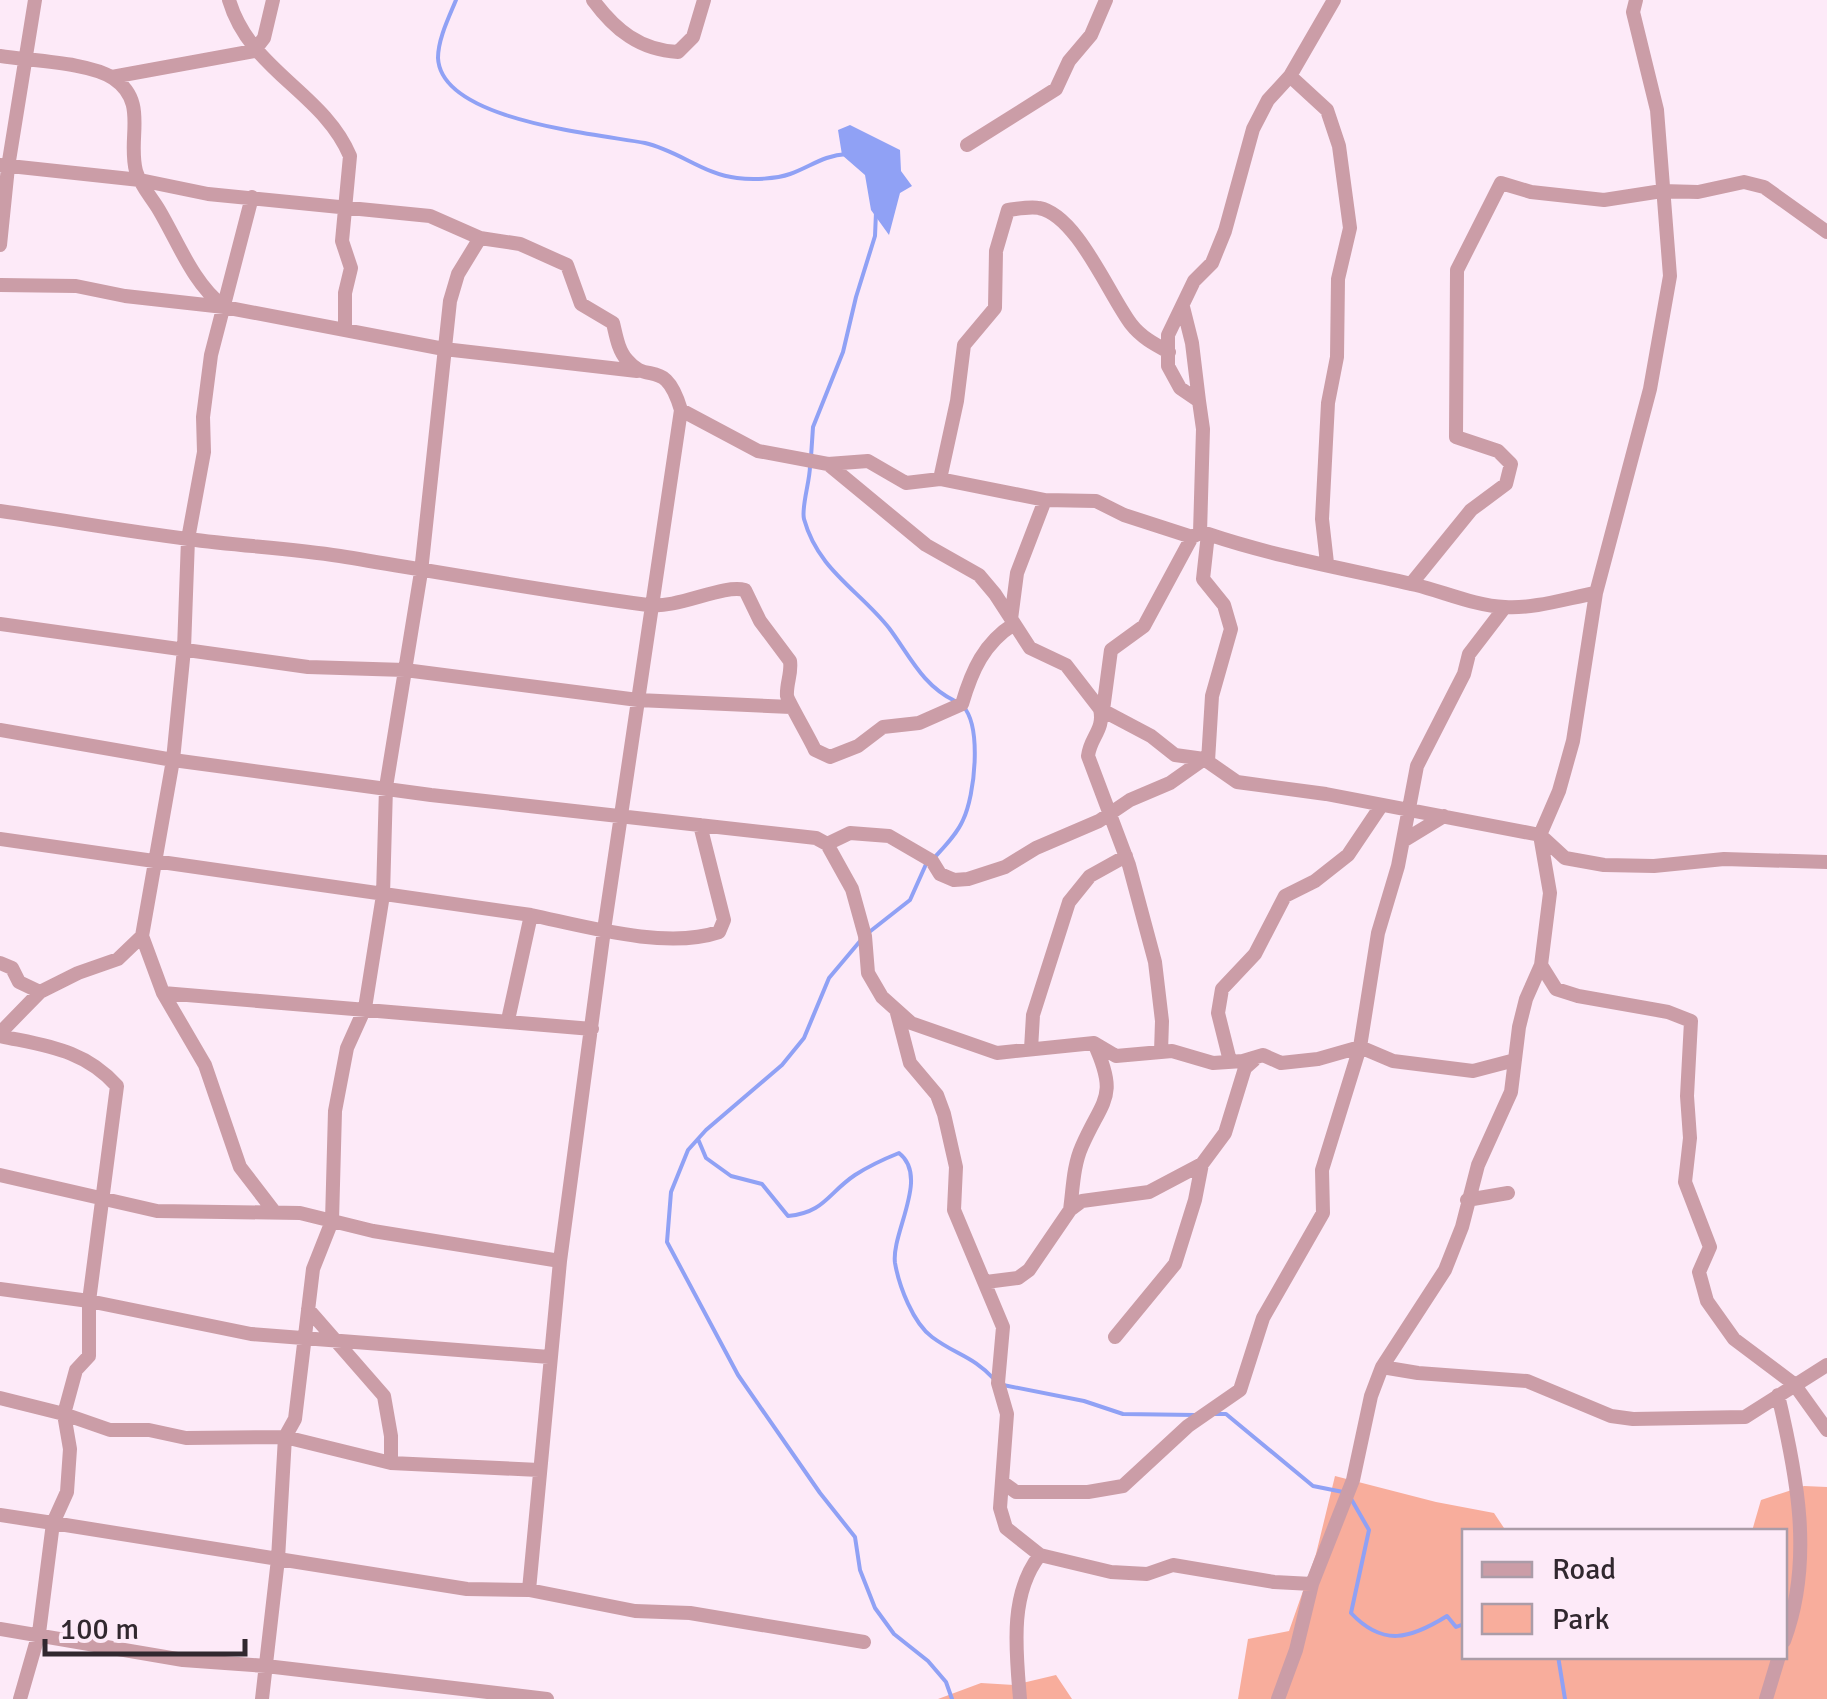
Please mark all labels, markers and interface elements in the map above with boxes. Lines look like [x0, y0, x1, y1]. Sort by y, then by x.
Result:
legend [1462, 1529, 1787, 1659]
text: Road [1552, 1551, 1616, 1588]
scale bar [45, 1594, 245, 1656]
text: Park [1552, 1601, 1610, 1638]
text: 100 m [60, 1611, 139, 1648]

